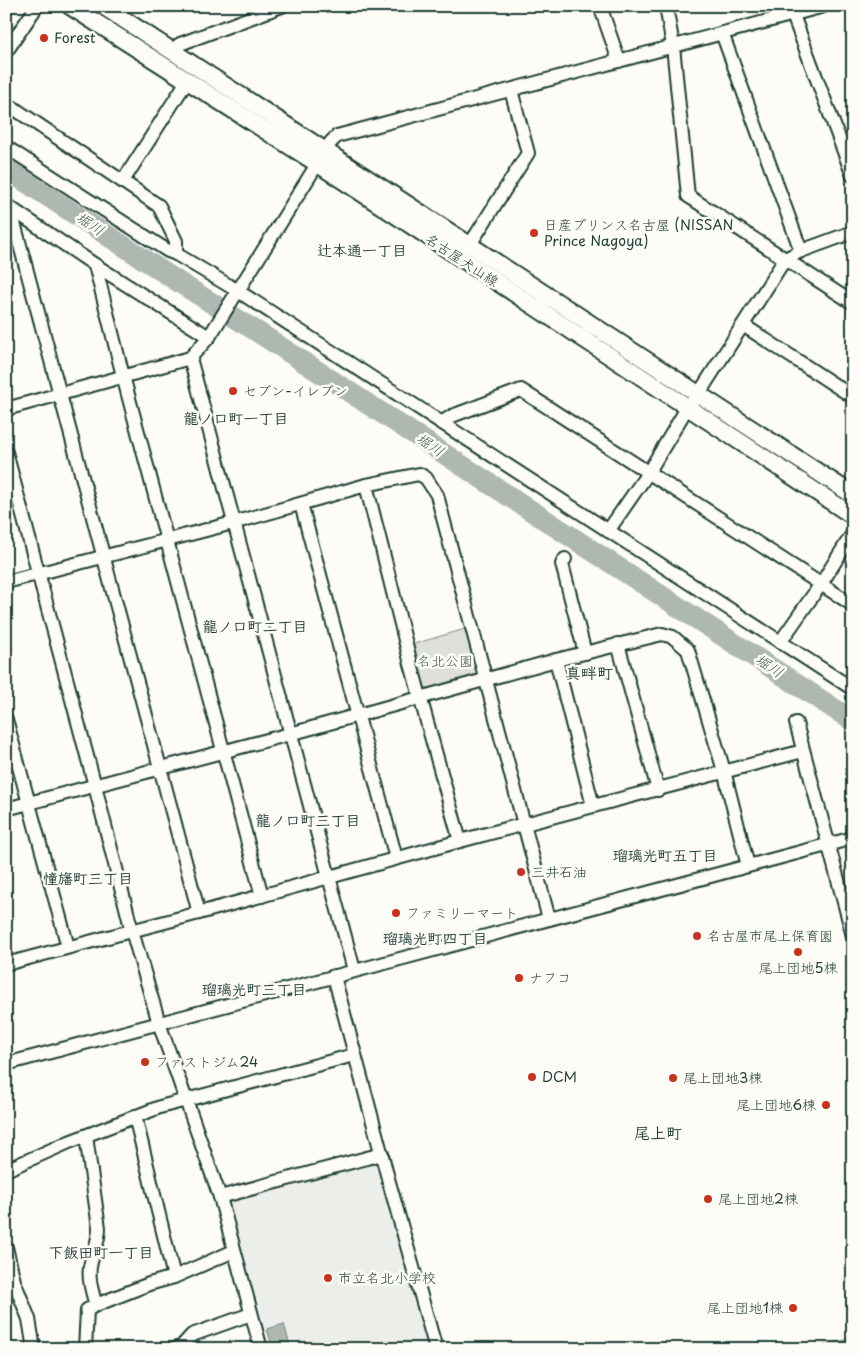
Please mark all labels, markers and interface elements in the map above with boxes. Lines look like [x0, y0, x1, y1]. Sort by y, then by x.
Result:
place label: Forest [54, 27, 96, 48]
marker: Forest [38, 32, 50, 44]
water label: 堀川 [72, 205, 110, 241]
place label: 日産プリンス名古屋 (NISSAN Prince Nagoya) [544, 214, 734, 251]
marker: 日産プリンス名古屋 (NISSAN Prince Nagoya) [528, 227, 540, 239]
street label: 名古屋犬山線 [421, 228, 503, 291]
district label: 辻本通一丁目 [317, 238, 407, 261]
place label: セブン-イレブン [243, 380, 348, 401]
marker: セブン-イレブン [227, 385, 239, 397]
district label: 龍ノ口町一丁目 [183, 406, 289, 429]
water label: 堀川 [412, 426, 450, 462]
district label: 龍ノ口町二丁目 [202, 614, 308, 637]
water label: 堀川 [751, 647, 789, 683]
park label: 名北公園 [417, 650, 473, 671]
district label: 真畔町 [565, 660, 613, 684]
district label: 龍ノ口町三丁目 [255, 808, 361, 831]
district label: 瑠璃光町五丁目 [612, 843, 718, 866]
place label: 三井石油 [531, 861, 587, 882]
district label: 憧旛町三丁目 [43, 866, 133, 889]
marker: 三井石油 [515, 866, 527, 878]
place label: ファミリーマート [406, 902, 518, 923]
marker: ファミリーマート [390, 907, 402, 919]
place label: 名古屋市尾上保育園 [707, 925, 833, 946]
district label: 瑠璃光町四丁目 [382, 926, 488, 949]
marker: 名古屋市尾上保育園 [691, 930, 703, 942]
marker: 尾上団地5棟 [792, 946, 804, 958]
place label: 尾上団地5棟 [758, 957, 838, 978]
place label: ナフコ [529, 967, 571, 988]
marker: ナフコ [513, 972, 525, 984]
district label: 瑠璃光町三丁目 [201, 977, 307, 1000]
place label: ファストジム24 [155, 1051, 258, 1072]
marker: ファストジム24 [139, 1056, 151, 1068]
place label: DCM [542, 1066, 577, 1087]
place label: 尾上団地3棟 [683, 1067, 763, 1088]
marker: DCM [526, 1071, 538, 1083]
marker: 尾上団地3棟 [667, 1072, 679, 1084]
place label: 尾上団地6棟 [736, 1094, 817, 1115]
marker: 尾上団地6棟 [820, 1099, 832, 1111]
district label: 尾上町 [634, 1120, 682, 1144]
place label: 尾上団地2棟 [718, 1188, 799, 1209]
marker: 尾上団地2棟 [702, 1193, 714, 1205]
district label: 下飯田町一丁目 [48, 1240, 154, 1263]
place label: 市立名北小学校 [338, 1267, 436, 1288]
marker: 市立名北小学校 [322, 1272, 334, 1284]
place label: 尾上団地1棟 [707, 1297, 784, 1318]
marker: 尾上団地1棟 [787, 1302, 799, 1314]

